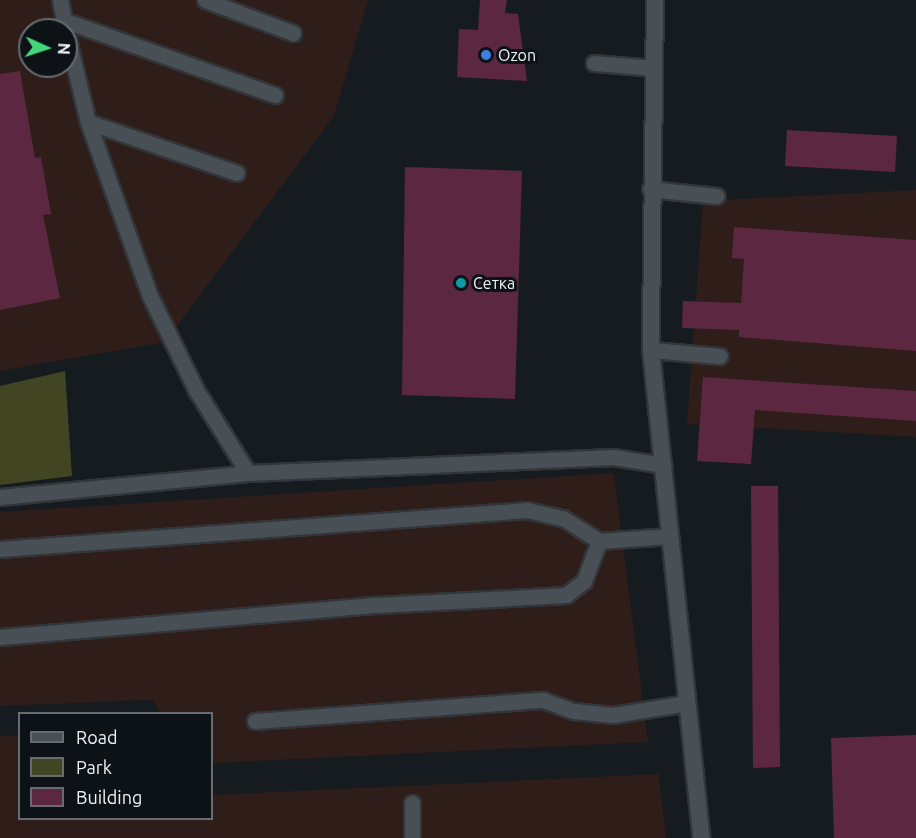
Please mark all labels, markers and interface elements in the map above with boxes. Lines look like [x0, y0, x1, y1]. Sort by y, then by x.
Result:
north arrow [18, 18, 78, 78]
text: N [55, 42, 73, 55]
place label: Ozon [498, 45, 536, 65]
marker: Ozon [479, 48, 493, 62]
place label: Сетка [473, 273, 515, 293]
marker: Сетка [454, 276, 468, 290]
legend [18, 712, 213, 820]
text: Road [76, 727, 118, 747]
text: Park [76, 757, 112, 777]
text: Building [76, 787, 142, 807]

